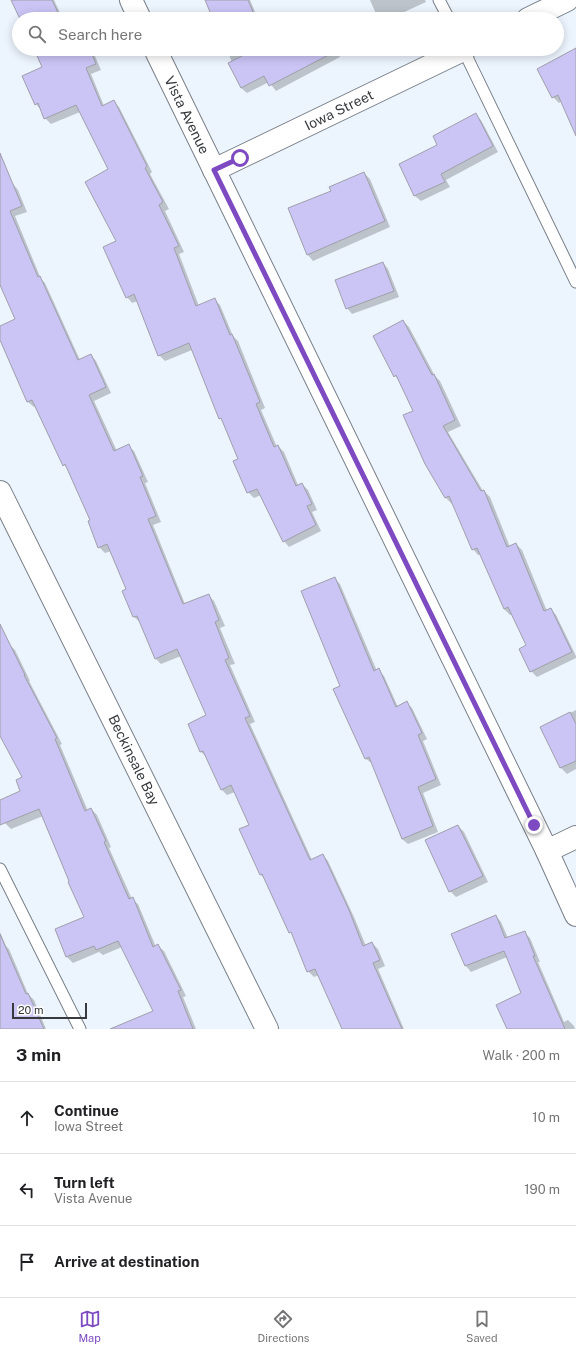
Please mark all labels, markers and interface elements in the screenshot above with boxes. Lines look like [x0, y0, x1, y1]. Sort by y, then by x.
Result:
search box [12, 12, 564, 56]
icon: search [26, 23, 48, 45]
text: Search here [58, 26, 142, 43]
street label: Vista Avenue [161, 74, 213, 157]
street label: Iowa Street [302, 86, 376, 134]
route start [231, 149, 249, 167]
street label: Beckinsale Bay [105, 712, 163, 808]
route end [525, 816, 543, 834]
scale bar [12, 1001, 87, 1020]
text: 20 m [18, 1004, 43, 1016]
text: 3 min [16, 1045, 61, 1065]
text: Walk · 200 m [483, 1048, 560, 1063]
text: Continue [54, 1102, 119, 1119]
icon: ahead [16, 1107, 38, 1129]
text: 10 m [532, 1110, 560, 1125]
text: Iowa Street [54, 1119, 123, 1134]
text: Turn left [54, 1174, 115, 1191]
icon: left [16, 1179, 38, 1201]
text: 190 m [524, 1182, 560, 1197]
text: Vista Avenue [54, 1191, 132, 1206]
icon: arrive [16, 1251, 38, 1273]
text: Arrive at destination [54, 1253, 199, 1270]
tab: Map [78, 1308, 101, 1344]
tab: Directions [258, 1308, 309, 1344]
tab: Saved [466, 1308, 498, 1344]

